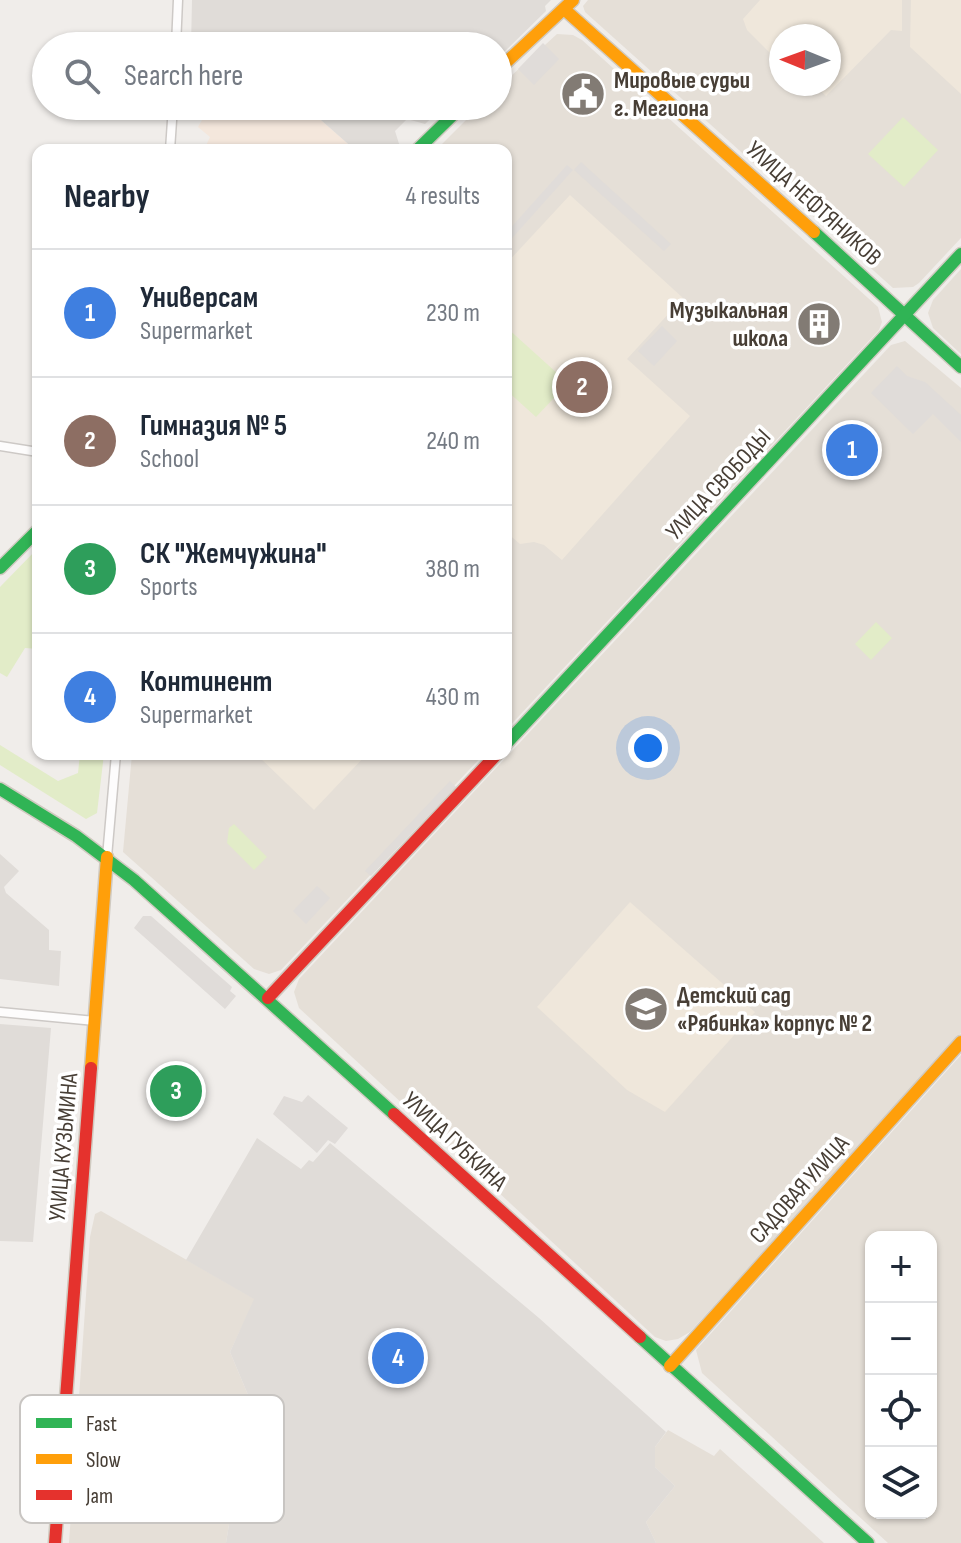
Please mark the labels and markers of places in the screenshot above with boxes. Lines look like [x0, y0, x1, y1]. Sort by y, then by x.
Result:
place label: Мировые судьи г. Мегиона [614, 66, 750, 123]
public building icon: Мировые судьи г. Мегиона [559, 70, 607, 118]
place label: Музыкальная школа [669, 296, 788, 353]
building icon: Музыкальная школа [795, 300, 843, 348]
pin: 2 [556, 357, 608, 417]
pin: 1 [826, 420, 878, 480]
place label: Детский сад «Рябинка» корпус № 2 [677, 981, 872, 1038]
school or university icon: Детский сад «Рябинка» корпус № 2 [622, 985, 670, 1033]
pin: 3 [150, 1061, 202, 1121]
pin: 4 [372, 1328, 424, 1388]

